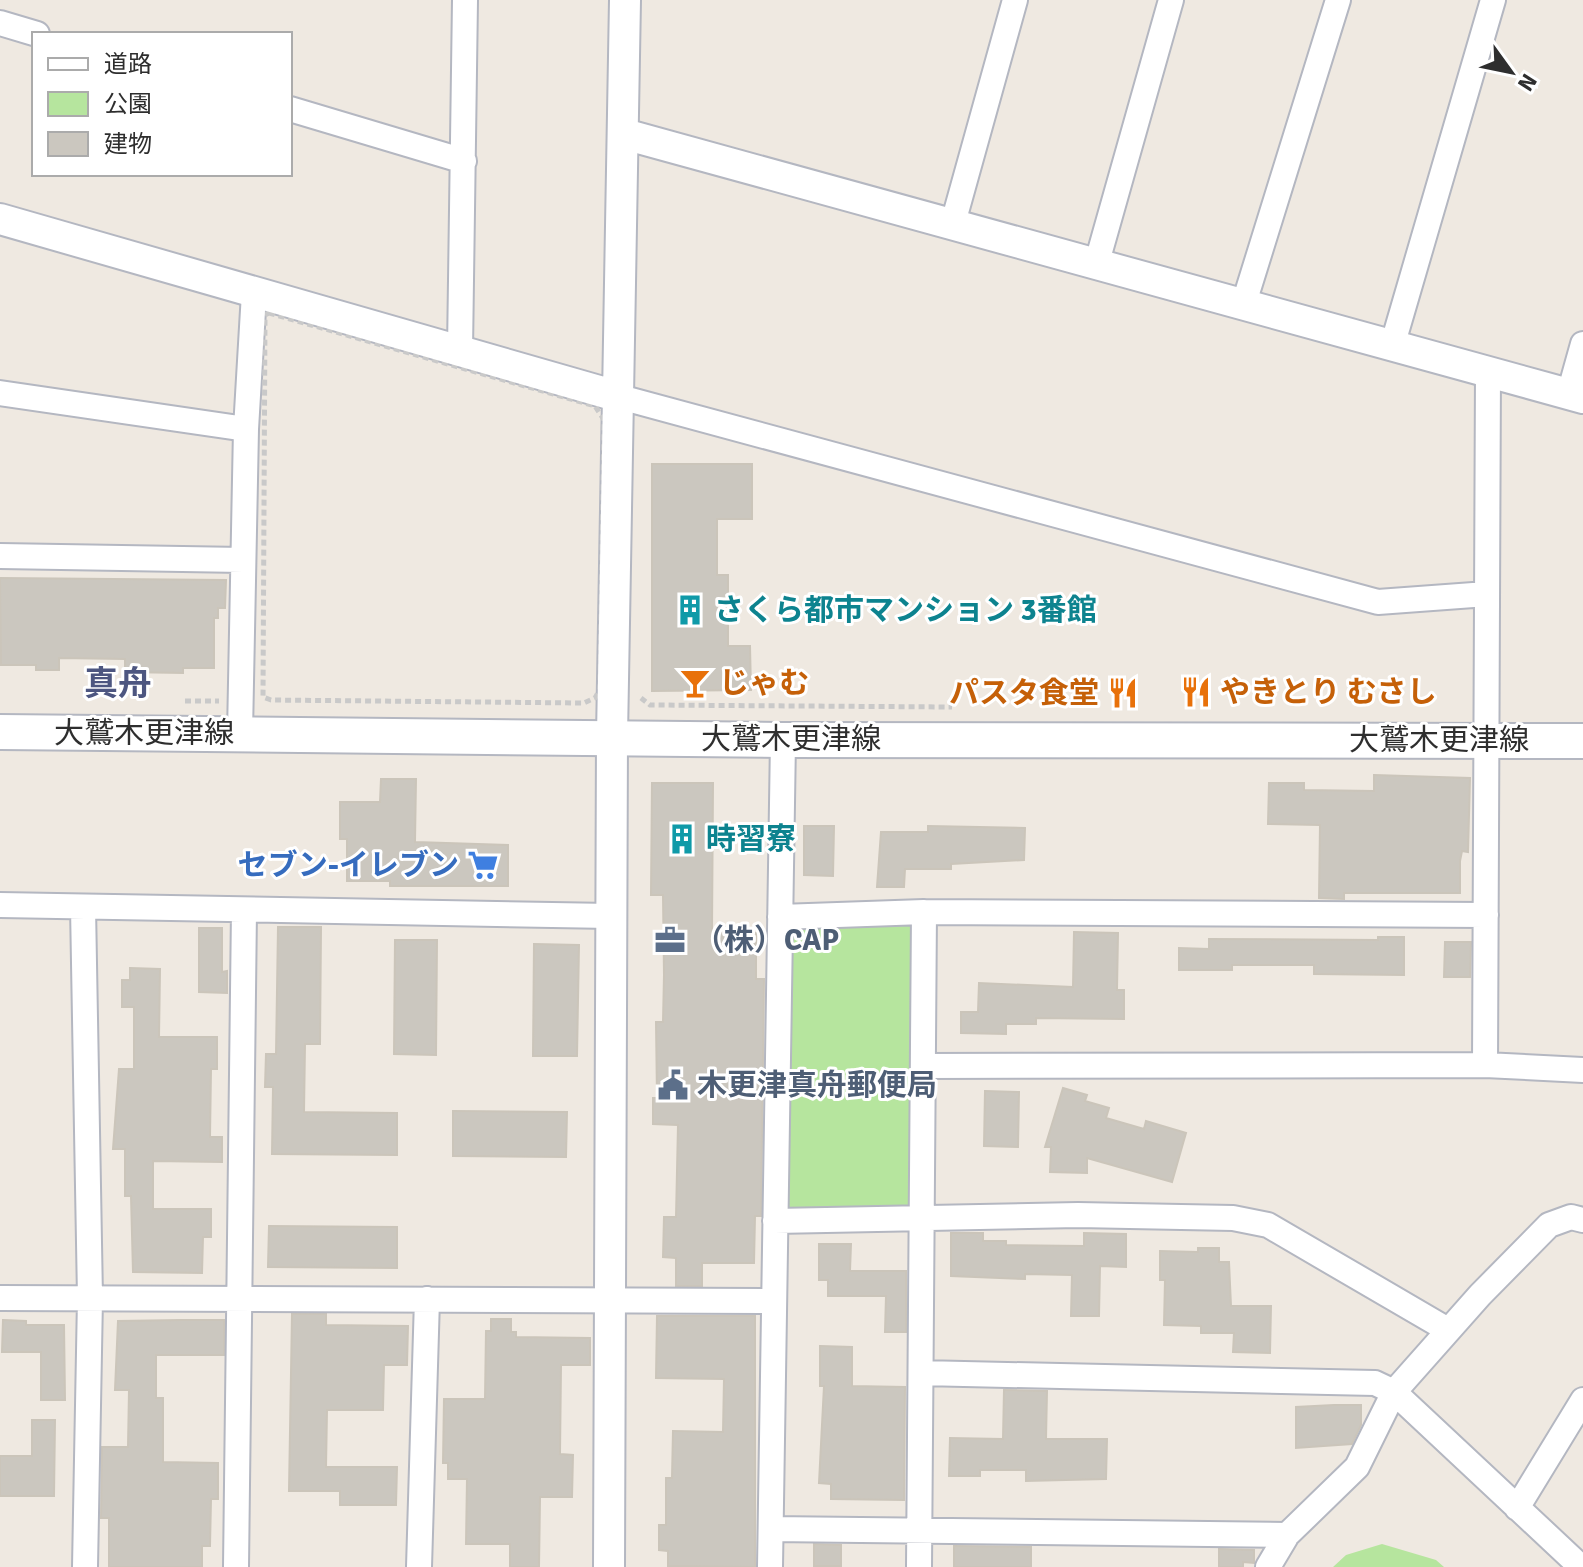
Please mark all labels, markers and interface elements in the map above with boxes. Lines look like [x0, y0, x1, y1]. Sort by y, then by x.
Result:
legend [32, 32, 292, 176]
north arrow [1471, 32, 1551, 112]
text: 道路 [104, 49, 152, 79]
text: N [1512, 69, 1543, 96]
text: 公園 [104, 89, 152, 119]
text: 建物 [104, 129, 152, 159]
place label: さくら都市マンション 3番館 [714, 592, 1097, 629]
building icon: さくら都市マンション 3番館 [673, 593, 707, 627]
district label: 真舟 [84, 663, 152, 705]
place label: じゃむ [719, 665, 809, 702]
bar icon: じゃむ [678, 666, 712, 700]
place label: やきとり むさし [1220, 674, 1437, 711]
place label: パスタ食堂 [949, 675, 1099, 712]
restaurant icon: やきとり むさし [1179, 675, 1213, 709]
restaurant icon: パスタ食堂 [1106, 676, 1140, 710]
street label: 大鷲木更津線 [54, 715, 234, 752]
street label: 大鷲木更津線 [701, 721, 881, 758]
street label: 大鷲木更津線 [1349, 722, 1529, 759]
place label: 時習寮 [706, 821, 796, 858]
building icon: 時習寮 [665, 822, 699, 856]
place label: セブン-イレブン [238, 847, 459, 884]
supermarket icon: セブン-イレブン [466, 848, 500, 882]
place label: （株）CAP [694, 922, 839, 959]
office icon: （株）CAP [653, 923, 687, 957]
place label: 木更津真舟郵便局 [697, 1067, 937, 1104]
public building icon: 木更津真舟郵便局 [656, 1068, 690, 1102]

